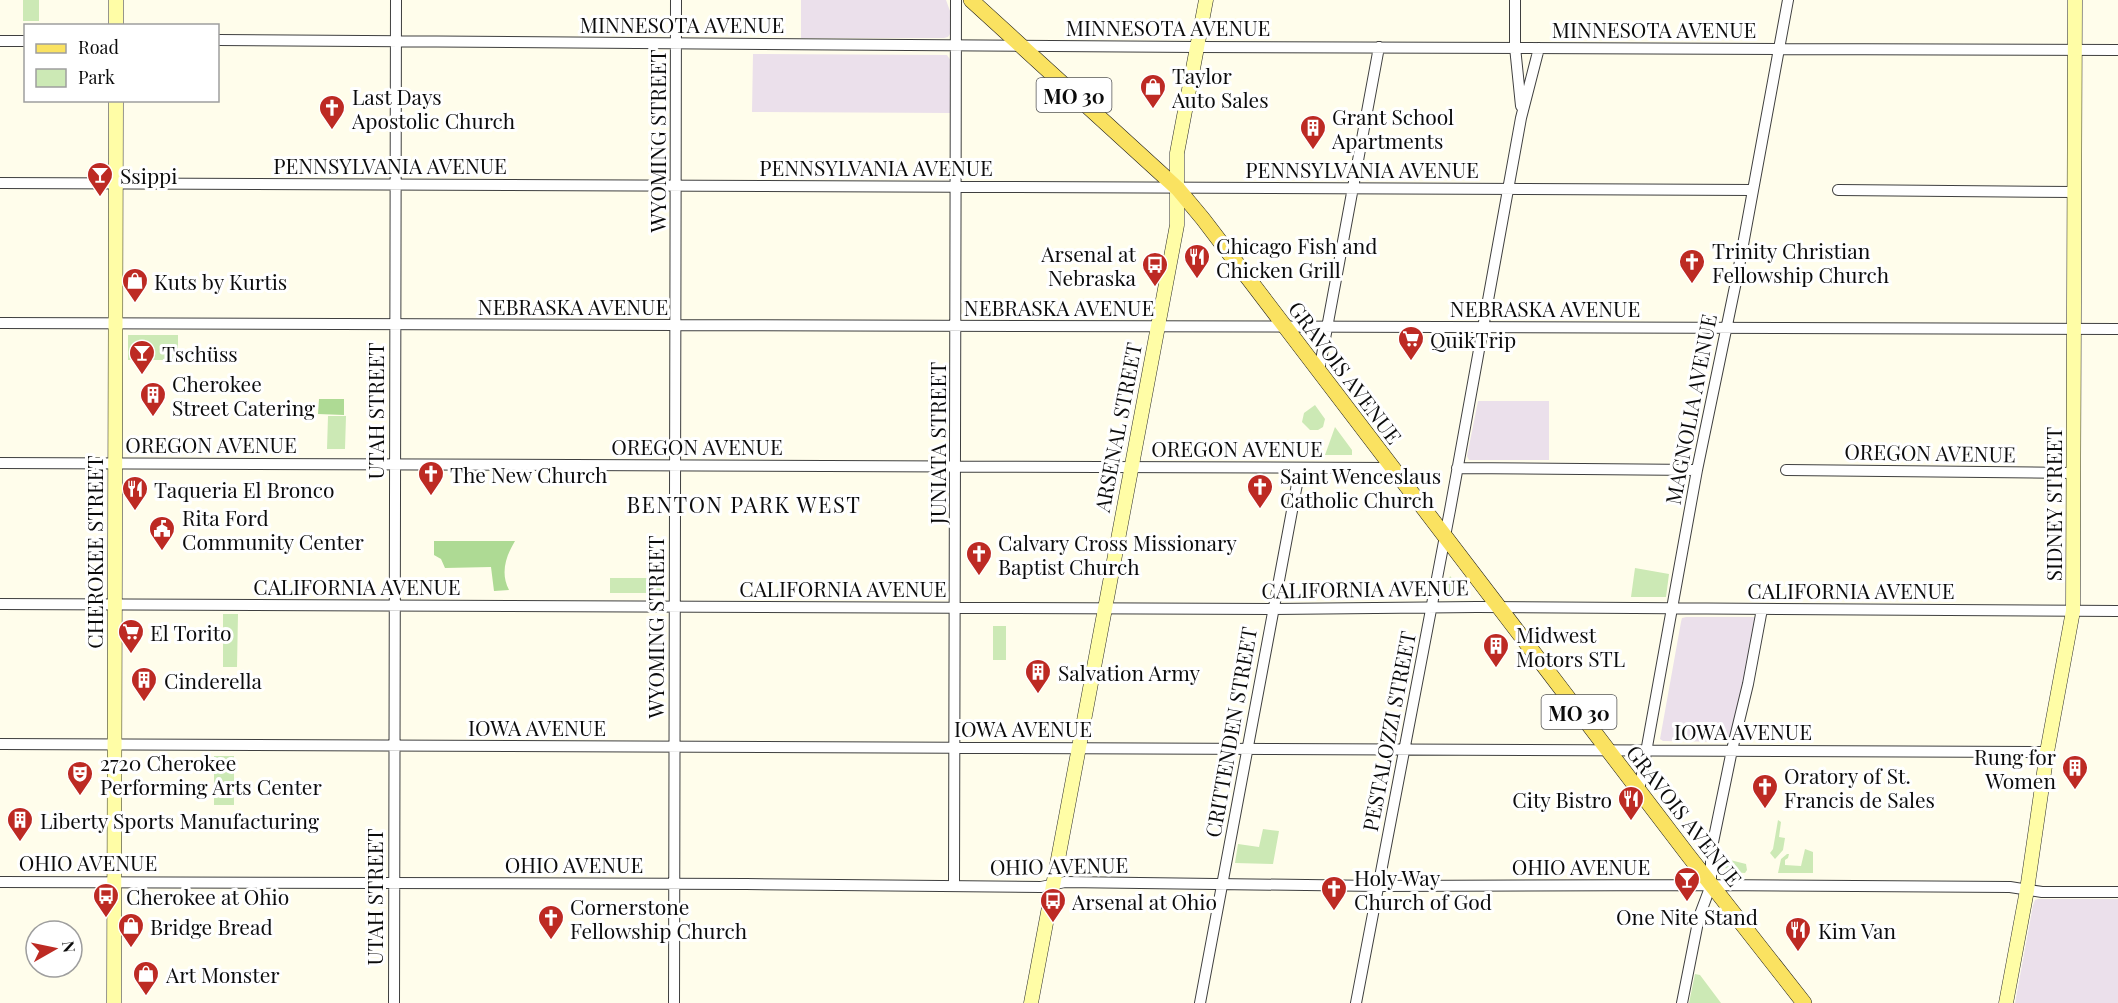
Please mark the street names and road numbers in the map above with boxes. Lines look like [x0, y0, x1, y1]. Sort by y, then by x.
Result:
street label: MINNESOTA AVENUE [580, 10, 784, 38]
street label: MINNESOTA AVENUE [1066, 13, 1270, 41]
street label: MINNESOTA AVENUE [1552, 15, 1756, 43]
street label: WYOMING STREET [643, 49, 671, 234]
road number: MO 30 [1036, 78, 1112, 112]
street label: PENNSYLVANIA AVENUE [273, 151, 507, 179]
street label: PENNSYLVANIA AVENUE [759, 153, 993, 181]
street label: PENNSYLVANIA AVENUE [1245, 155, 1479, 183]
street label: NEBRASKA AVENUE [478, 292, 668, 320]
street label: NEBRASKA AVENUE [964, 293, 1154, 321]
street label: NEBRASKA AVENUE [1450, 294, 1640, 322]
street label: GRAVOIS AVENUE [1283, 295, 1409, 449]
street label: MAGNOLIA AVENUE [1658, 311, 1722, 507]
street label: ARSENAL STREET [1087, 340, 1147, 515]
street label: UTAH STREET [361, 343, 389, 479]
street label: JUNIATA STREET [923, 362, 951, 525]
street label: SIDNEY STREET [2039, 427, 2067, 581]
street label: OREGON AVENUE [125, 430, 297, 458]
street label: OREGON AVENUE [611, 432, 783, 460]
street label: OREGON AVENUE [1151, 434, 1323, 462]
street label: OREGON AVENUE [1844, 437, 2016, 467]
street label: CHEROKEE STREET [80, 455, 108, 649]
street label: WYOMING STREET [641, 535, 669, 720]
street label: CALIFORNIA AVENUE [253, 572, 461, 600]
street label: CALIFORNIA AVENUE [1261, 572, 1469, 604]
street label: CALIFORNIA AVENUE [739, 574, 947, 602]
street label: CALIFORNIA AVENUE [1747, 576, 1955, 604]
street label: CRITTENDEN STREET [1198, 625, 1262, 839]
street label: PESTALOZZI STREET [1355, 629, 1421, 833]
road number: MO 30 [1542, 695, 1616, 729]
street label: IOWA AVENUE [468, 713, 606, 741]
street label: IOWA AVENUE [954, 714, 1092, 742]
street label: IOWA AVENUE [1674, 717, 1812, 745]
street label: GRAVOIS AVENUE [1621, 739, 1749, 891]
street label: UTAH STREET [360, 829, 388, 965]
street label: OHIO AVENUE [19, 848, 157, 876]
street label: OHIO AVENUE [505, 850, 643, 878]
street label: OHIO AVENUE [990, 850, 1128, 880]
street label: OHIO AVENUE [1512, 852, 1650, 880]

